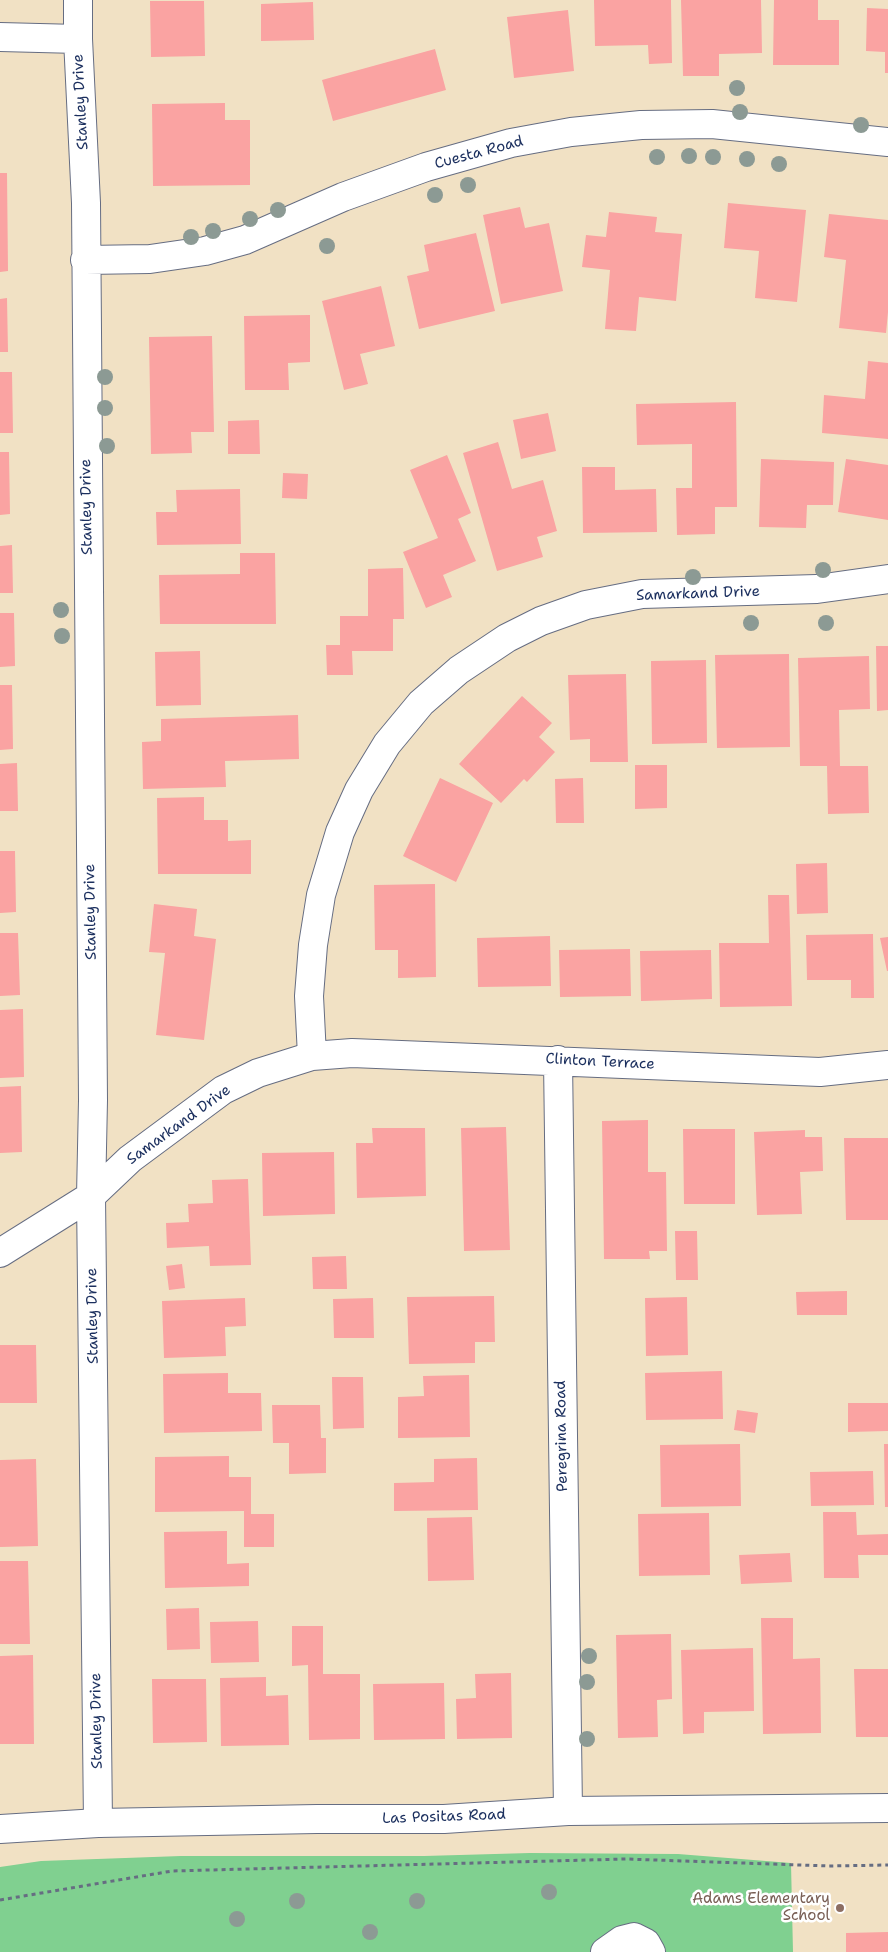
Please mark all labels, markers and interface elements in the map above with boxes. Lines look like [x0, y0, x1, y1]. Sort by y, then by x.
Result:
street label: Stanley Drive [69, 54, 93, 150]
street label: Cuesta Road [433, 133, 525, 173]
street label: Stanley Drive [77, 459, 97, 555]
street label: Samarkand Drive [636, 583, 760, 605]
street label: Stanley Drive [81, 864, 101, 960]
street label: Clinton Terrace [545, 1050, 655, 1074]
street label: Samarkand Drive [124, 1081, 234, 1169]
street label: Stanley Drive [83, 1268, 103, 1364]
street label: Peregrina Road [552, 1380, 572, 1492]
street label: Stanley Drive [87, 1673, 107, 1769]
street label: Las Positas Road [382, 1806, 506, 1828]
place label: Adams Elementary School [692, 1890, 830, 1925]
marker: Adams Elementary School [834, 1902, 846, 1914]

